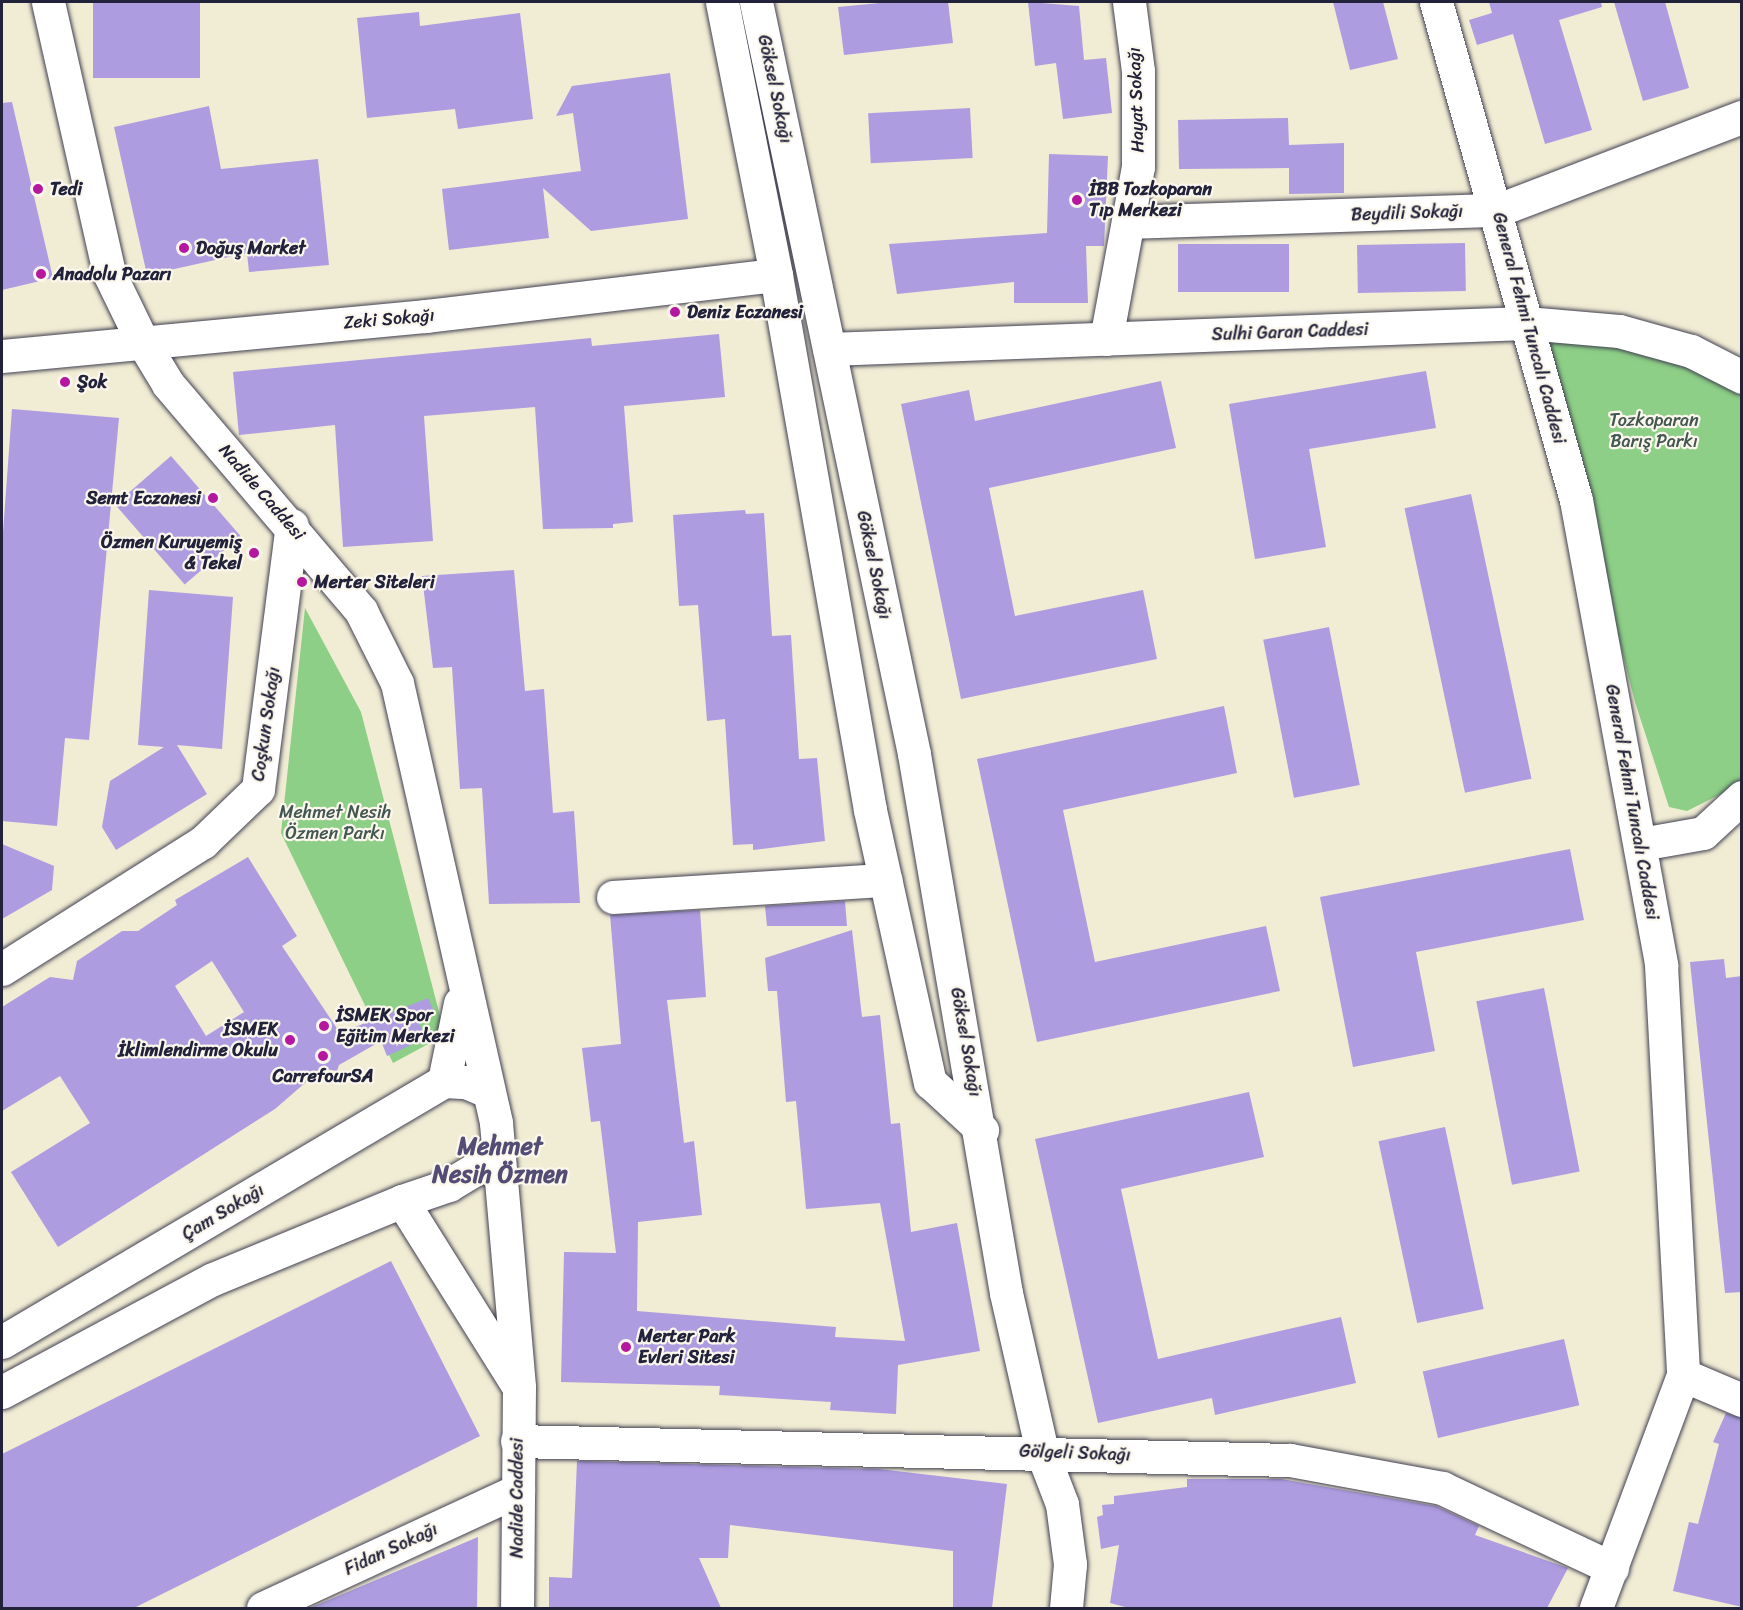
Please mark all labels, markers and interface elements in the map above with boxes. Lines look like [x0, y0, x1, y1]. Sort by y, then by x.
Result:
street label: Göksel Sokağı [753, 33, 797, 145]
street label: Hayat Sokağı [1123, 47, 1149, 153]
place label: Tedi [50, 178, 82, 200]
place label: İBB Tozkoparan Tıp Merkezi [1089, 179, 1213, 222]
marker: Tedi [31, 182, 45, 196]
marker: İBB Tozkoparan Tıp Merkezi [1070, 193, 1084, 207]
street label: Beydili Sokağı [1351, 200, 1463, 226]
street label: General Fehmi Tuncalı Caddesi [1488, 210, 1570, 446]
place label: Doğuş Market [196, 237, 305, 259]
marker: Doğuş Market [177, 241, 191, 255]
place label: Anadolu Pazarı [53, 263, 172, 285]
marker: Anadolu Pazarı [34, 267, 48, 281]
place label: Deniz Eczanesi [687, 301, 804, 323]
street label: Zeki Sokağı [343, 304, 435, 334]
marker: Deniz Eczanesi [668, 305, 682, 319]
street label: Sulhi Garan Caddesi [1211, 318, 1369, 346]
place label: Şok [77, 371, 107, 393]
marker: Şok [58, 375, 72, 389]
park label: Tozkoparan Barış Parkı [1609, 410, 1699, 452]
street label: Nadide Caddesi [215, 440, 309, 544]
place label: Semt Eczanesi [85, 487, 201, 509]
marker: Semt Eczanesi [206, 491, 220, 505]
street label: Göksel Sokağı [852, 509, 896, 621]
place label: Özmen Kuruyemiş & Tekel [102, 532, 242, 574]
marker: Özmen Kuruyemiş & Tekel [247, 546, 261, 560]
place label: Merter Siteleri [314, 571, 434, 593]
marker: Merter Siteleri [295, 575, 309, 589]
street label: Coşkun Sokağı [247, 665, 285, 783]
street label: General Fehmi Tuncalı Caddesi [1601, 682, 1663, 922]
park label: Mehmet Nesih Özmen Parkı [279, 802, 391, 844]
street label: Göksel Sokağı [946, 986, 986, 1098]
place label: İSMEK Spor Eğitim Merkezi [336, 1005, 455, 1048]
place label: İSMEK İklimlendirme Okulu [118, 1019, 278, 1062]
marker: İSMEK Spor Eğitim Merkezi [317, 1019, 331, 1033]
marker: İSMEK İklimlendirme Okulu [283, 1033, 297, 1047]
marker: CarrefourSA [316, 1049, 330, 1063]
place label: CarrefourSA [272, 1065, 374, 1087]
district label: Mehmet Nesih Özmen [432, 1133, 568, 1189]
street label: Çam Sokağı [178, 1179, 268, 1245]
place label: Merter Park Evleri Sitesi [638, 1326, 735, 1368]
marker: Merter Park Evleri Sitesi [619, 1340, 633, 1354]
street label: Nadide Caddesi [506, 1438, 528, 1558]
street label: Gölgeli Sokağı [1019, 1440, 1131, 1466]
street label: Fidan Sokağı [341, 1518, 441, 1580]

